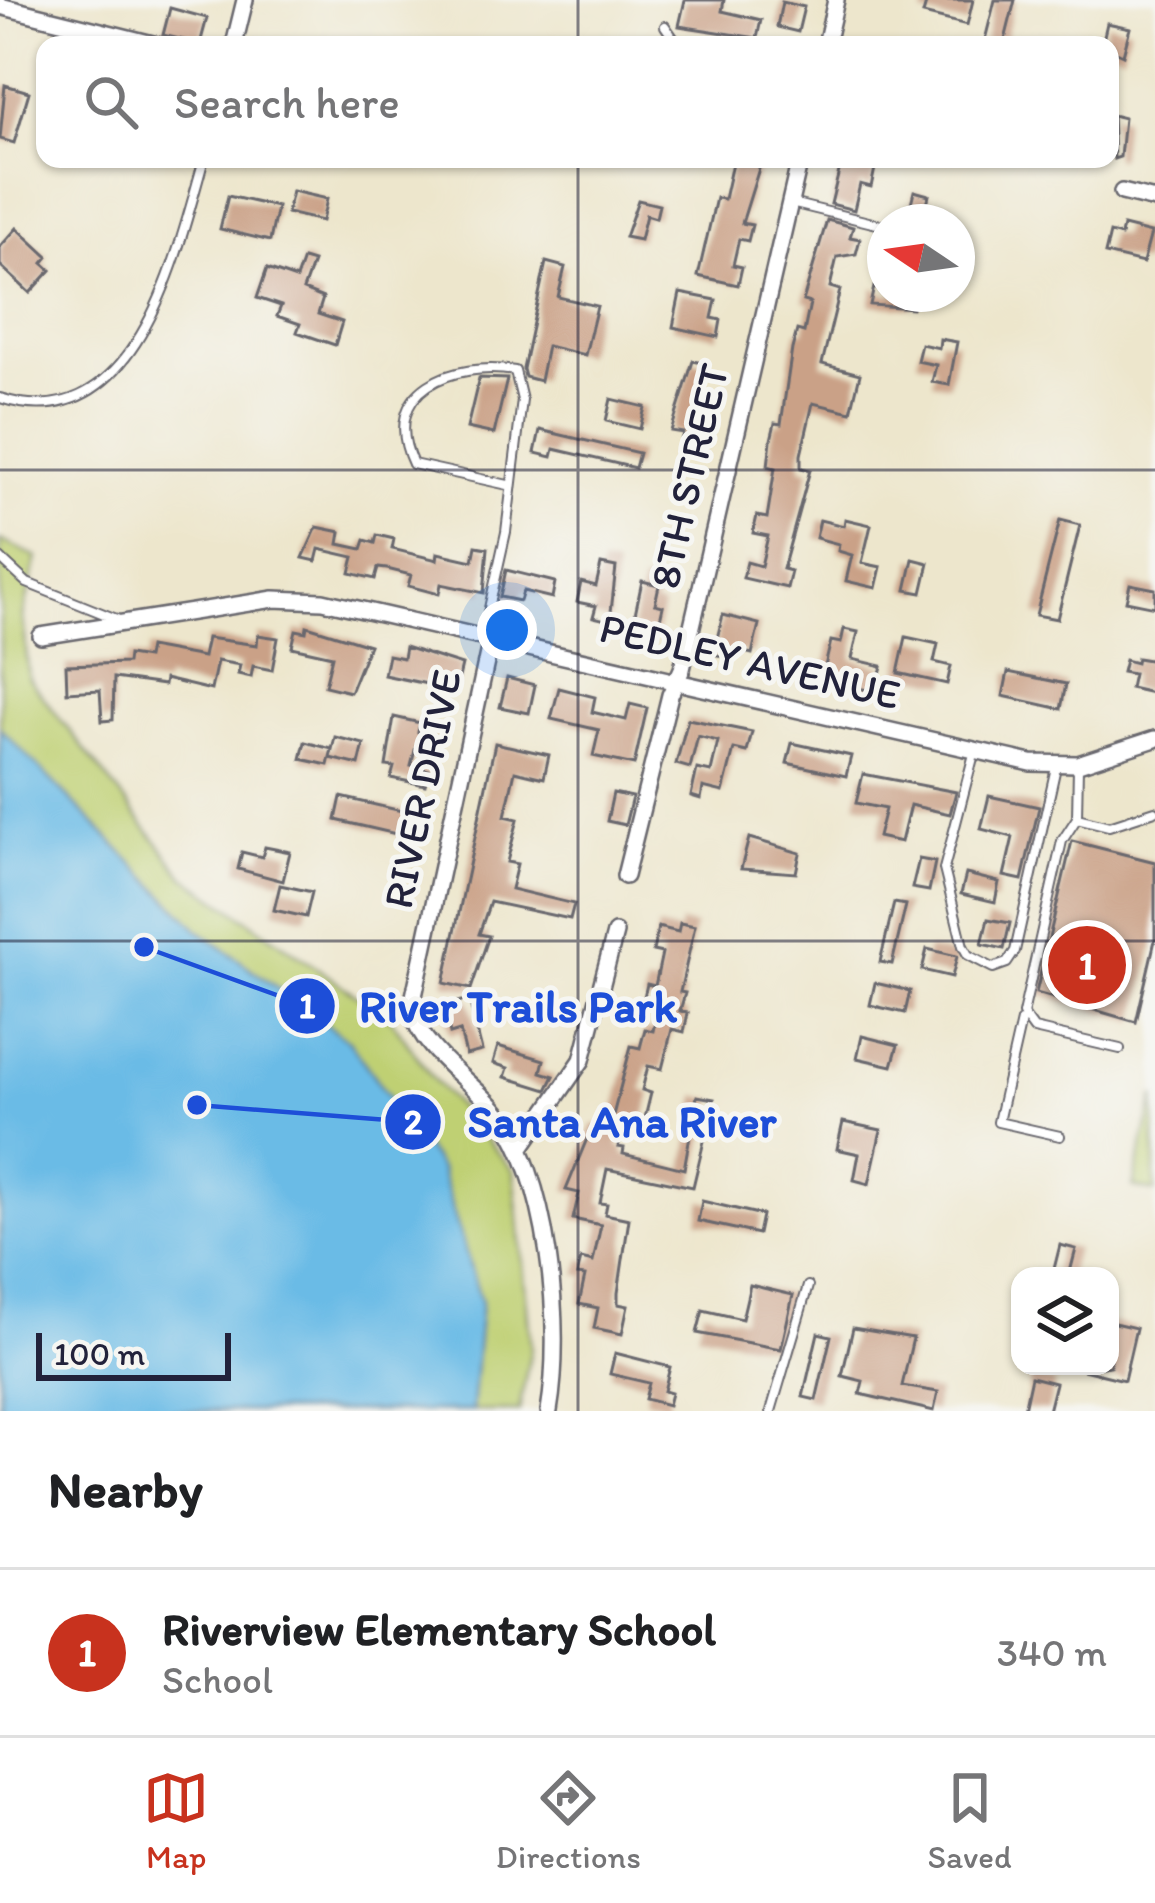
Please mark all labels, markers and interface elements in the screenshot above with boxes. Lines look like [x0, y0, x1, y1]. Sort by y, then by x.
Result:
search box [36, 36, 1119, 168]
icon: search [78, 69, 144, 135]
text: Search here [174, 75, 400, 129]
north arrow [867, 204, 975, 312]
street label: 8TH STREET [638, 358, 740, 593]
your location [477, 600, 537, 660]
street label: PEDLEY AVENUE [595, 602, 905, 720]
street label: RIVER DRIVE [372, 665, 472, 913]
pin: 1 [1048, 920, 1126, 1010]
callout: River Trails Park [277, 965, 699, 1046]
text: River Trails Park [359, 979, 678, 1033]
text: 1 [299, 984, 316, 1027]
callout: Santa Ana River [383, 1081, 800, 1162]
text: Santa Ana River [468, 1094, 777, 1148]
text: 2 [404, 1100, 423, 1143]
map controls [1011, 1267, 1119, 1375]
button: layers [1011, 1267, 1119, 1375]
scale bar [36, 1327, 231, 1380]
text: 100 m [54, 1334, 145, 1373]
text: Nearby [48, 1459, 203, 1520]
text: Riverview Elementary School [162, 1602, 716, 1656]
text: 1 [78, 1629, 96, 1676]
text: 340 m [997, 1629, 1107, 1676]
text: School [162, 1656, 273, 1703]
tab: Map [143, 1765, 209, 1876]
tab: Directions [496, 1765, 641, 1876]
tab: Saved [928, 1765, 1012, 1876]

